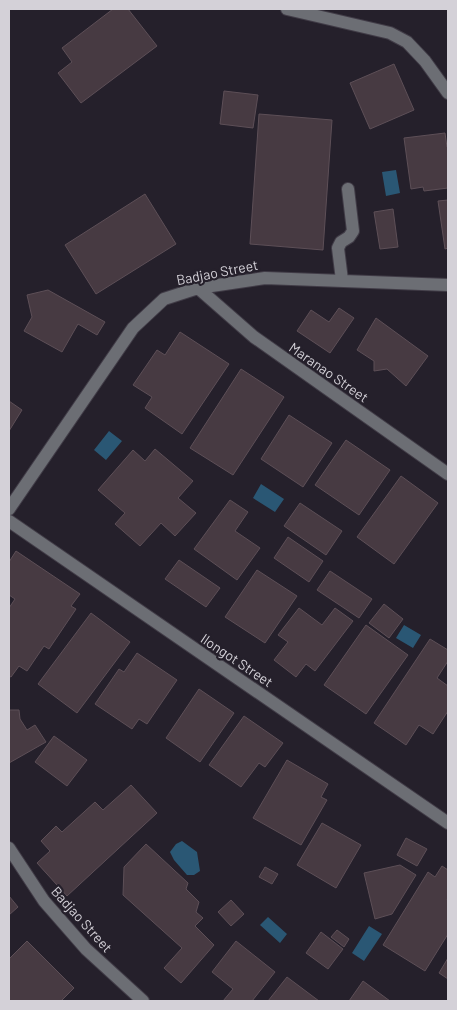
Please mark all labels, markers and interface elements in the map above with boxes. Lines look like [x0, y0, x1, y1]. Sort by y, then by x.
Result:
street label: Badjao Street [175, 256, 259, 288]
street label: Maranao Street [286, 338, 372, 406]
street label: Ilongot Street [198, 630, 276, 690]
street label: Badjao Street [48, 883, 116, 955]

